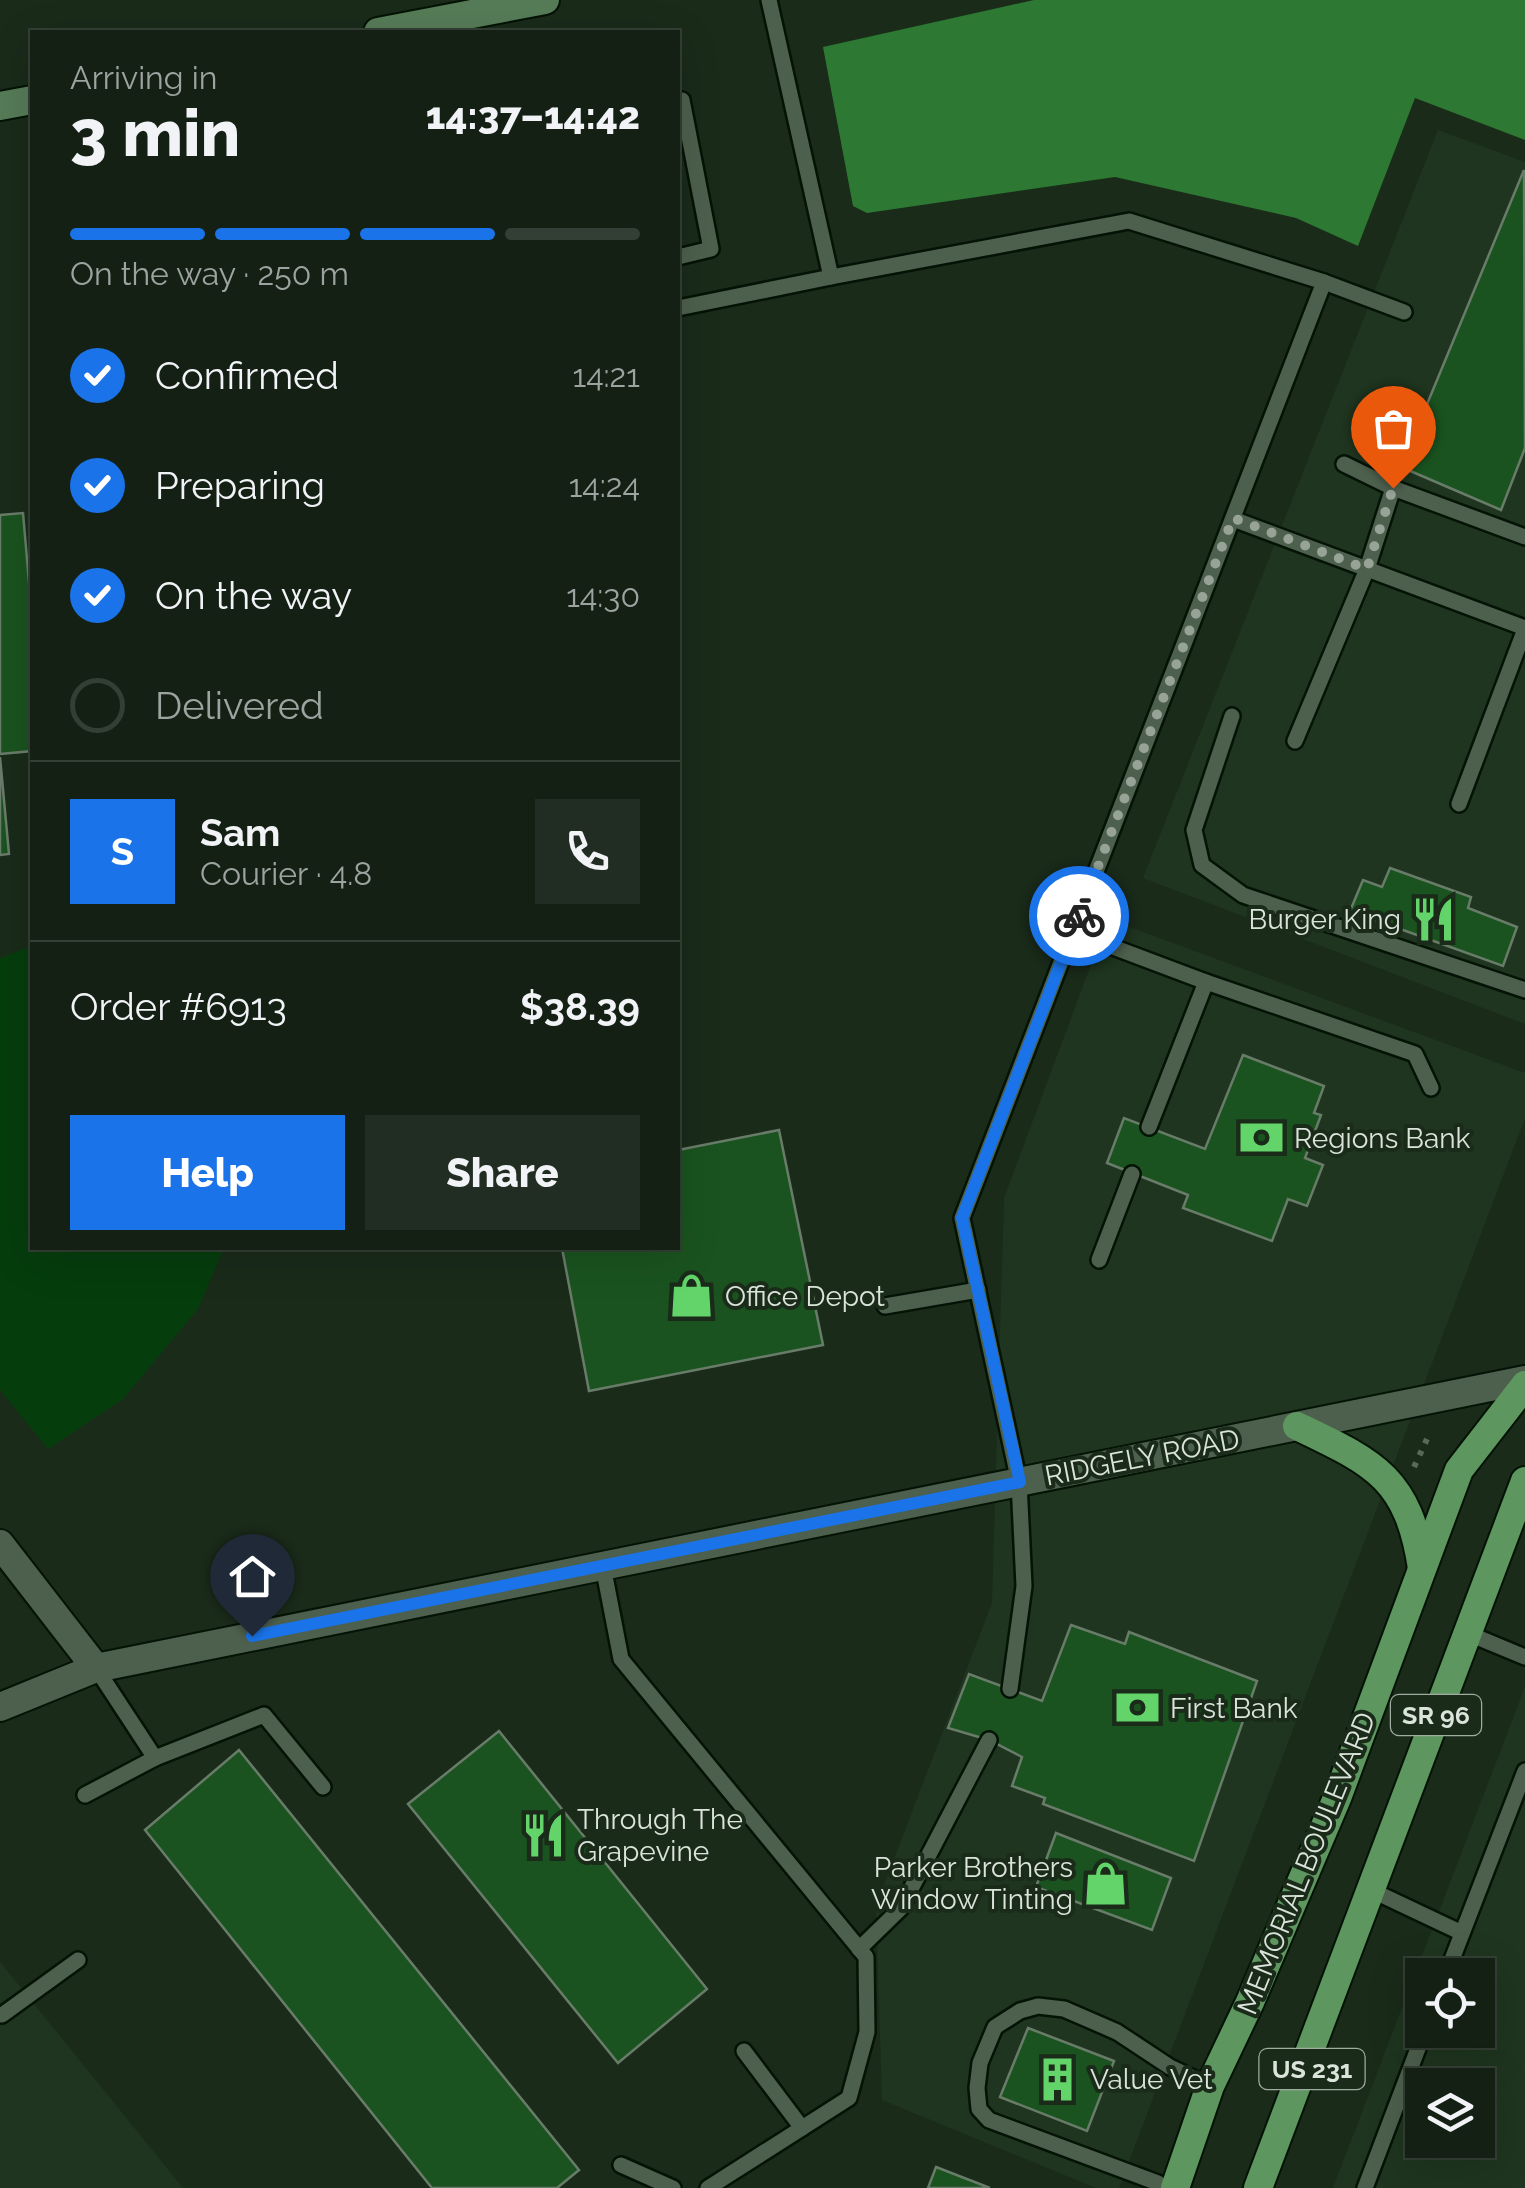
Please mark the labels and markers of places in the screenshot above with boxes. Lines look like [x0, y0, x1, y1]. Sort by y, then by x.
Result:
pin [1351, 386, 1436, 489]
restaurant icon: Burger King [1410, 895, 1458, 943]
place label: Burger King [1248, 903, 1401, 936]
bank icon: Regions Bank [1237, 1114, 1285, 1162]
place label: Regions Bank [1294, 1122, 1471, 1155]
shop icon: Office Depot [668, 1272, 716, 1320]
place label: Office Depot [725, 1280, 886, 1313]
pin [210, 1534, 295, 1637]
bank icon: First Bank [1113, 1684, 1161, 1732]
place label: First Bank [1170, 1692, 1298, 1725]
place label: Through The Grapevine [577, 1803, 743, 1868]
restaurant icon: Through The Grapevine [520, 1811, 568, 1859]
place label: Parker Brothers Window Tinting [871, 1851, 1073, 1916]
shop icon: Parker Brothers Window Tinting [1082, 1859, 1130, 1907]
building icon: Value Vet [1033, 2055, 1081, 2103]
place label: Value Vet [1090, 2063, 1213, 2096]

